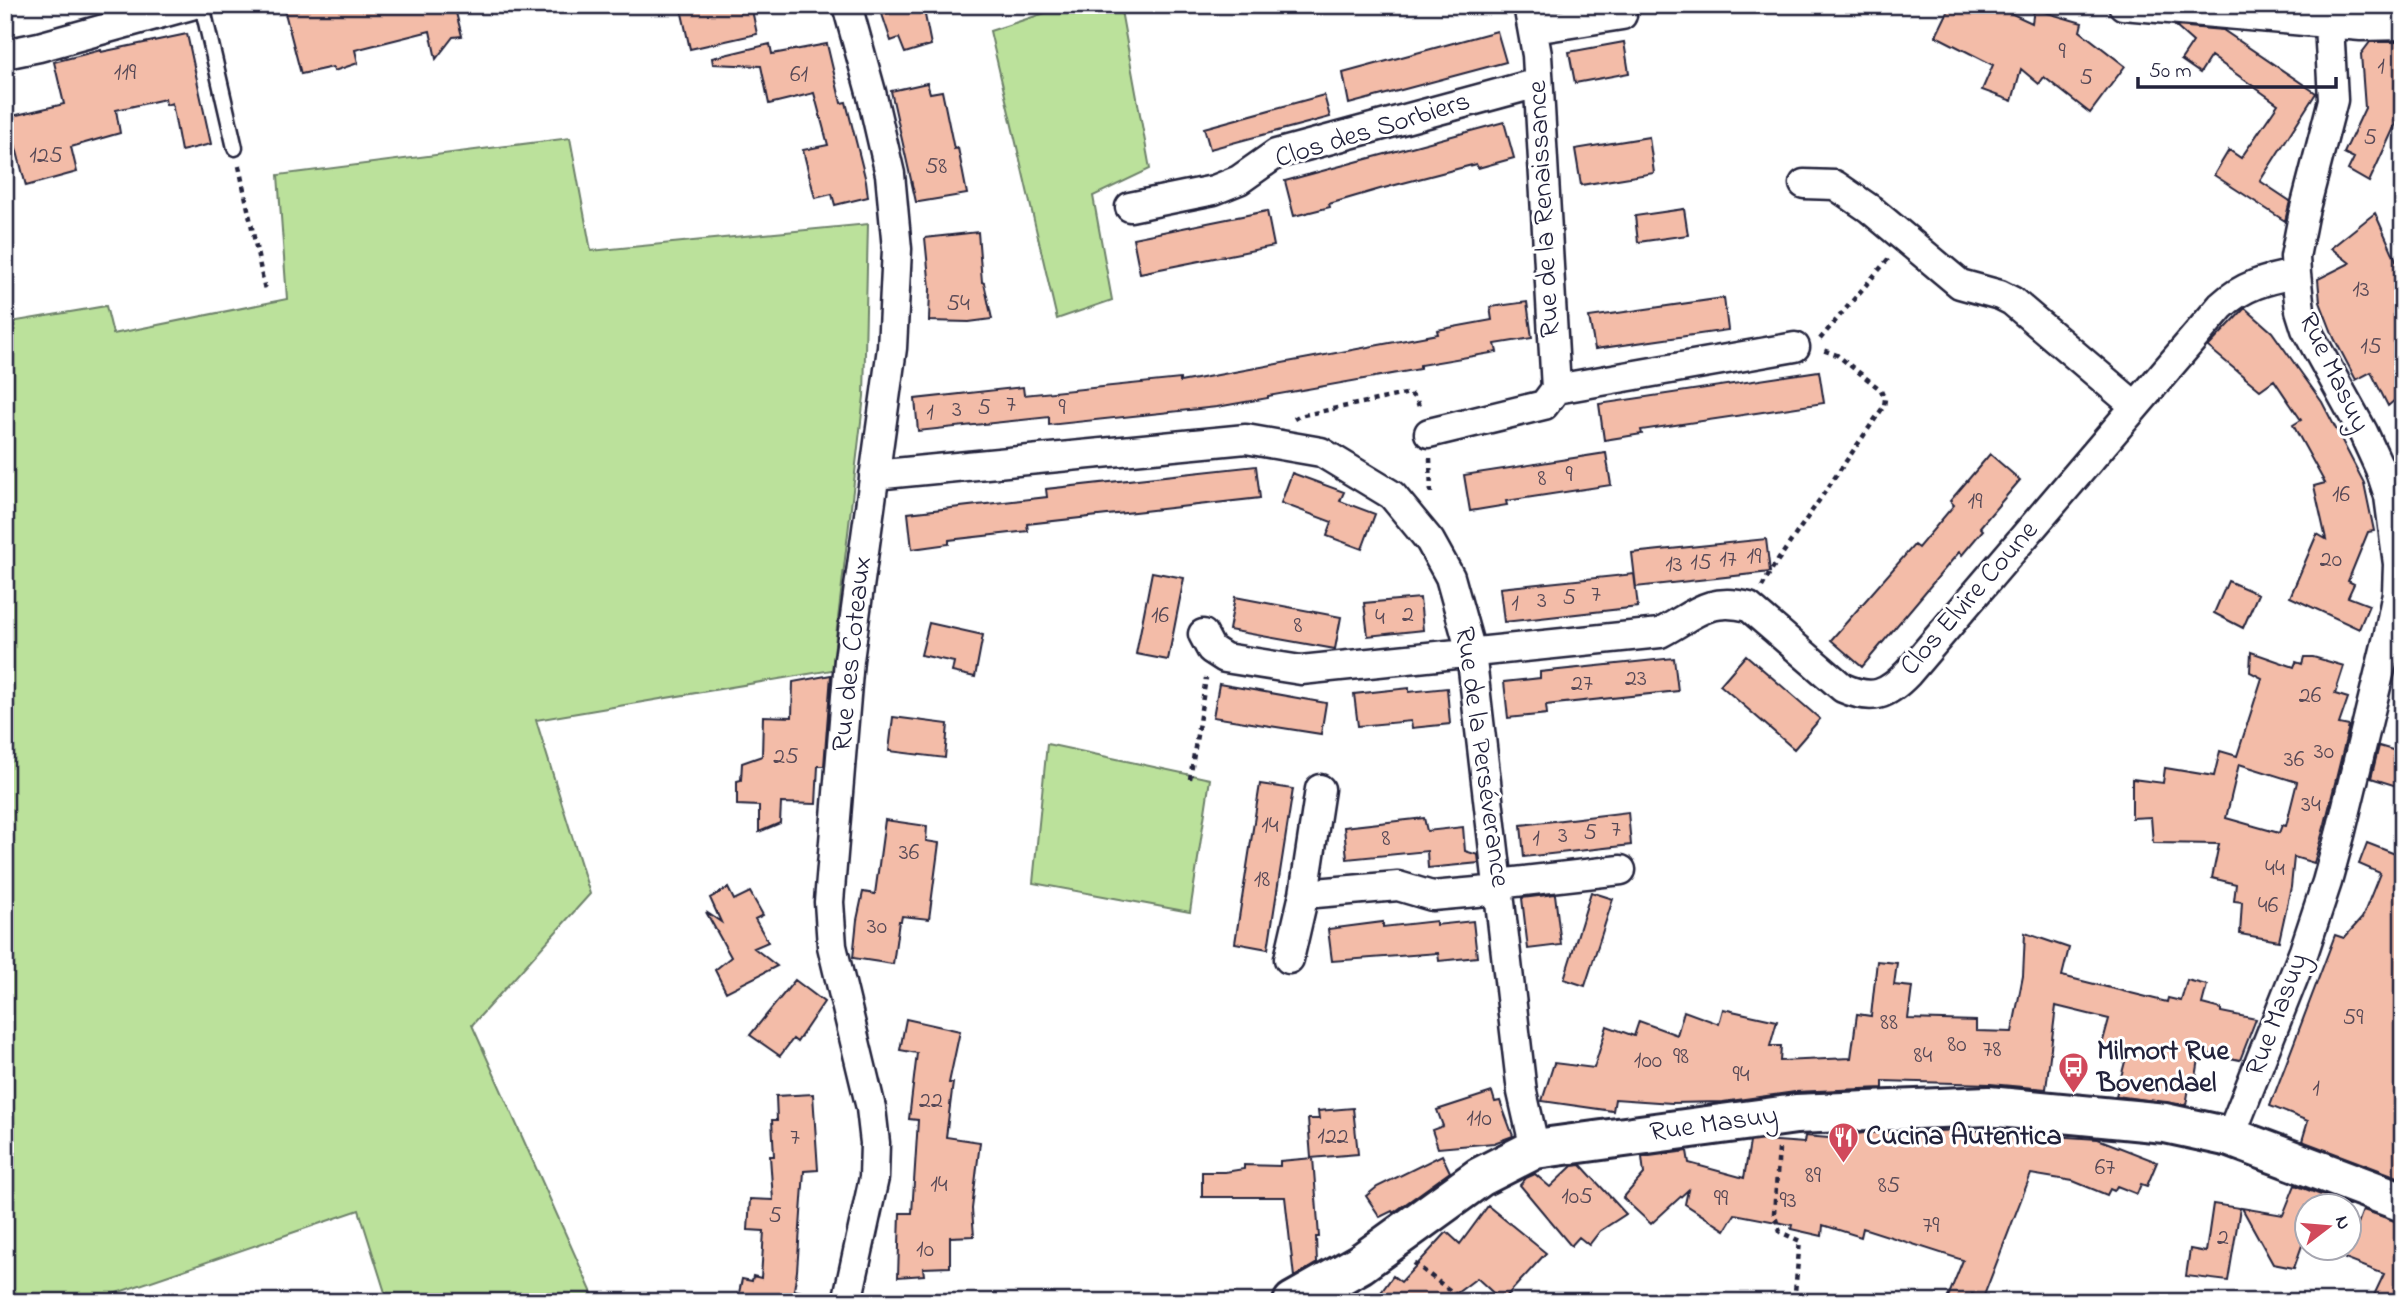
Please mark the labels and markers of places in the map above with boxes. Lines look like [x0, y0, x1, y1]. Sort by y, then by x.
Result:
place label: Milmort Rue Bovendael [2095, 1032, 2231, 1105]
bus stop icon: Milmort Rue Bovendael [2057, 1051, 2091, 1095]
place label: Cucina Autentica [1866, 1117, 2062, 1158]
restaurant icon: Cucina Autentica [1826, 1120, 1860, 1164]

